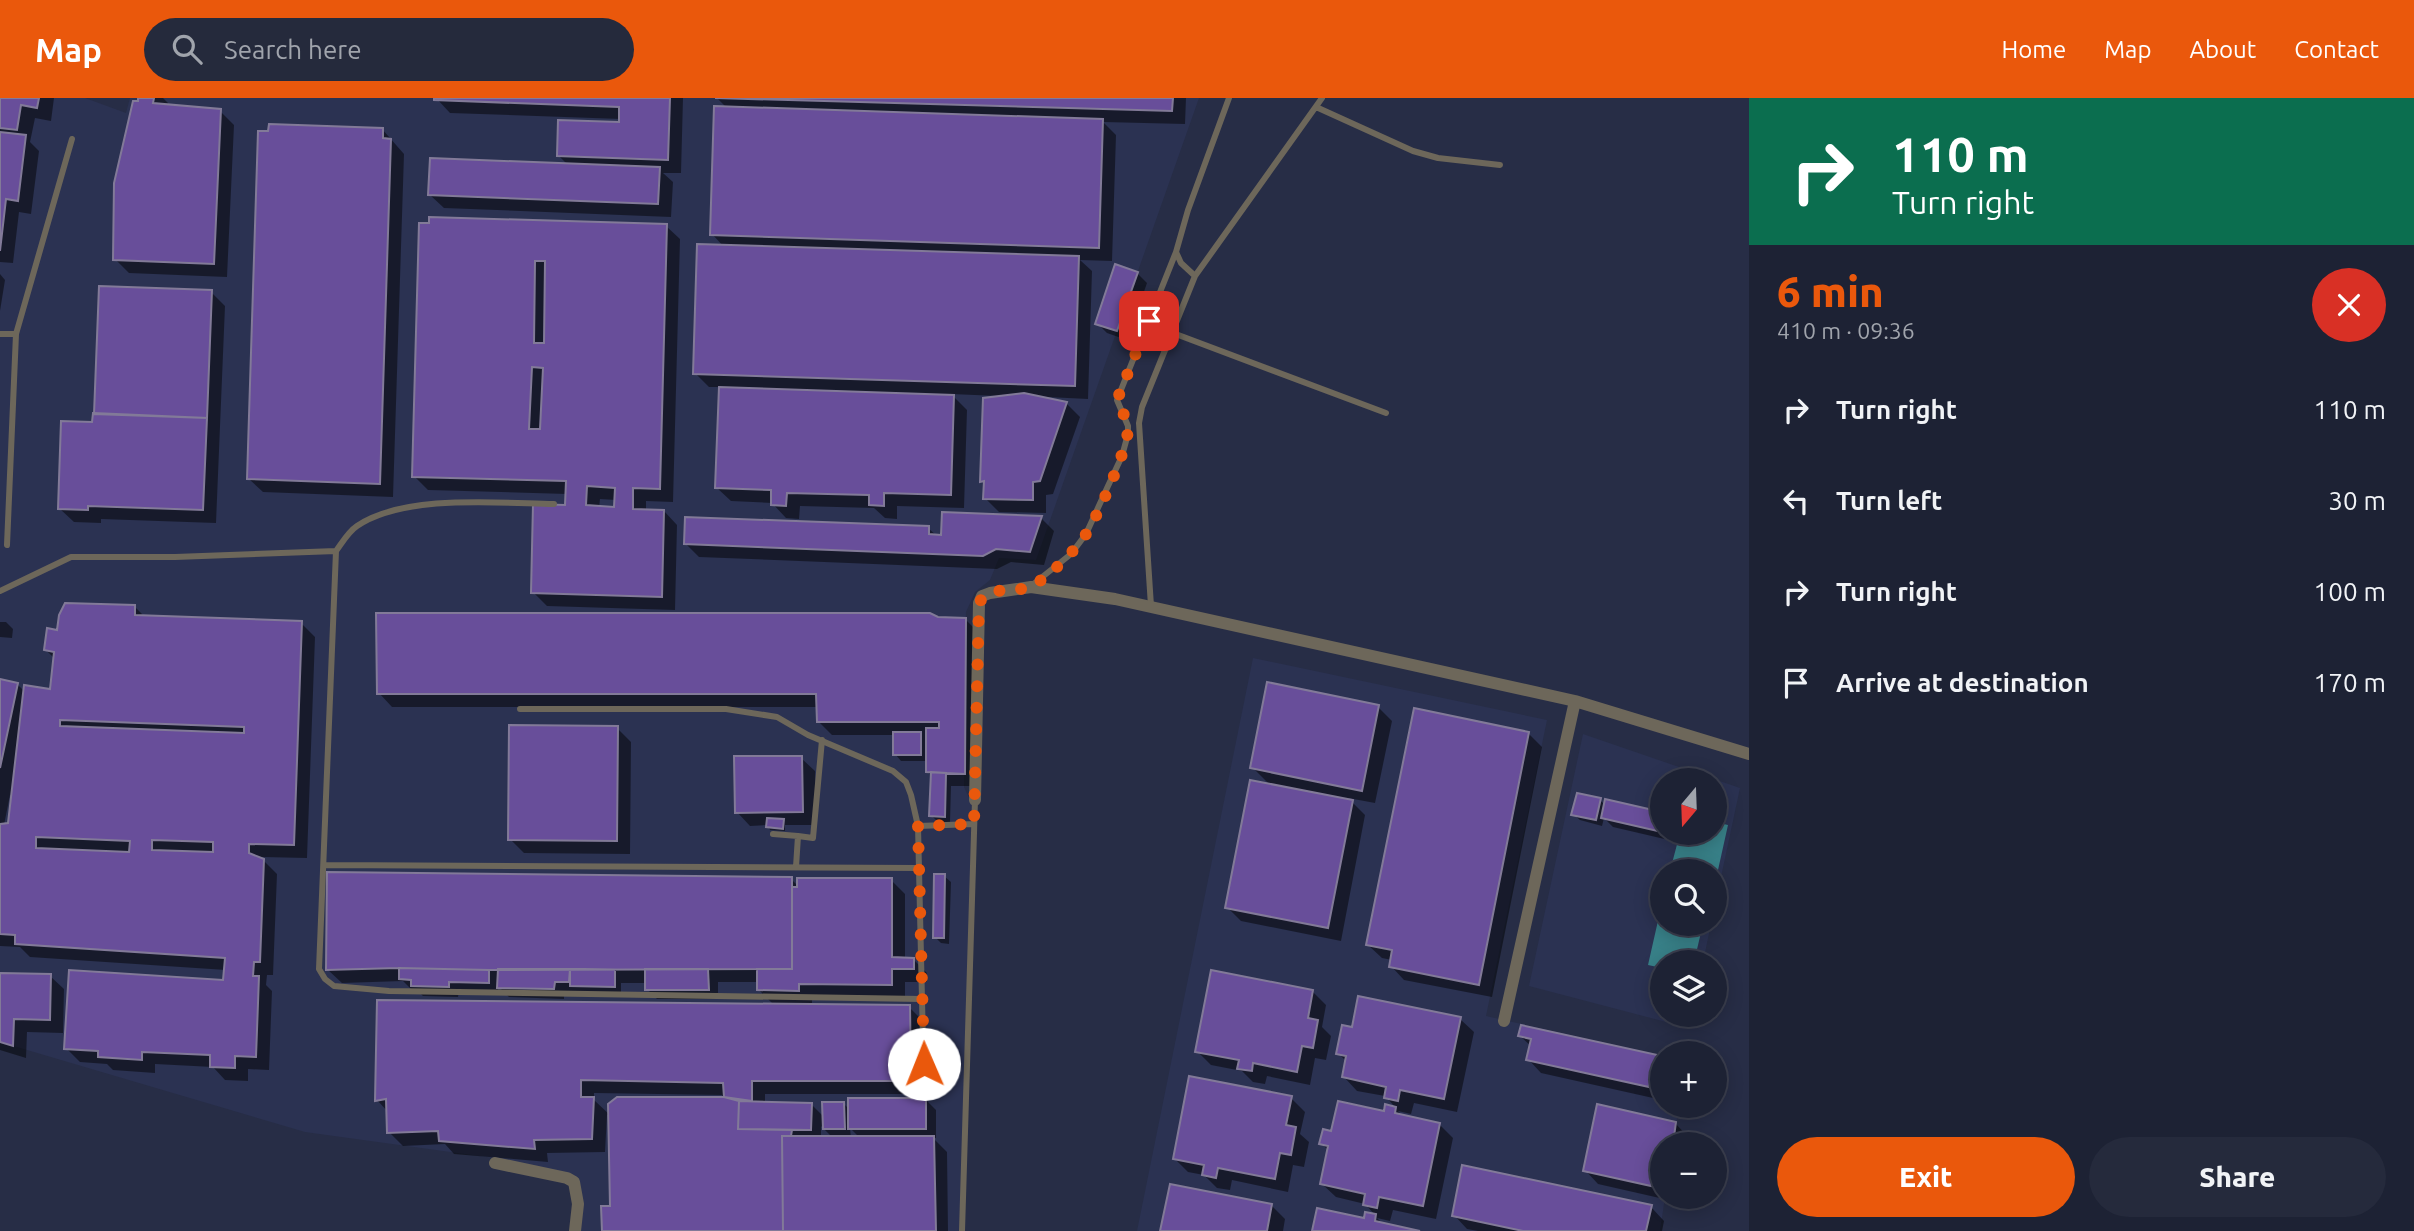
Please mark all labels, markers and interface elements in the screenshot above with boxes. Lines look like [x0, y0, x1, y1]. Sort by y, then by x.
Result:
search box [144, 18, 634, 81]
icon: search [168, 30, 206, 68]
text: Map [35, 31, 102, 68]
text: Search here [224, 35, 362, 64]
text: Home [2001, 36, 2066, 63]
text: Map [2104, 36, 2151, 63]
text: About [2189, 36, 2256, 63]
text: Contact [2294, 36, 2379, 63]
icon: right [1777, 126, 1868, 217]
text: 110 m [1892, 126, 2029, 181]
text: Turn right [1892, 184, 2034, 220]
text: 6 min [1777, 268, 1884, 315]
button: close [2312, 268, 2386, 342]
pin [1119, 291, 1179, 351]
icon: arrive [1130, 302, 1168, 340]
text: 410 m · 09:36 [1777, 318, 1915, 343]
icon: right [1777, 391, 1815, 429]
text: Turn right [1836, 395, 1957, 424]
text: 110 m [2314, 395, 2386, 424]
icon: left [1777, 482, 1815, 520]
text: Turn left [1836, 486, 1942, 515]
text: 30 m [2328, 486, 2386, 515]
icon: right [1777, 573, 1815, 611]
text: Turn right [1836, 577, 1957, 606]
text: 100 m [2314, 577, 2386, 606]
icon: arrive [1777, 664, 1815, 702]
text: Arrive at destination [1836, 668, 2089, 697]
text: 170 m [2314, 668, 2386, 697]
north arrow [1650, 768, 1727, 845]
map controls [1650, 768, 1727, 1209]
button: search [1650, 859, 1727, 936]
button: layers [1650, 950, 1727, 1027]
position arrow [887, 1027, 961, 1101]
button: + [1650, 1041, 1727, 1118]
button: − [1650, 1132, 1727, 1209]
button: Exit [1777, 1137, 2075, 1217]
button: Share [2089, 1137, 2386, 1217]

